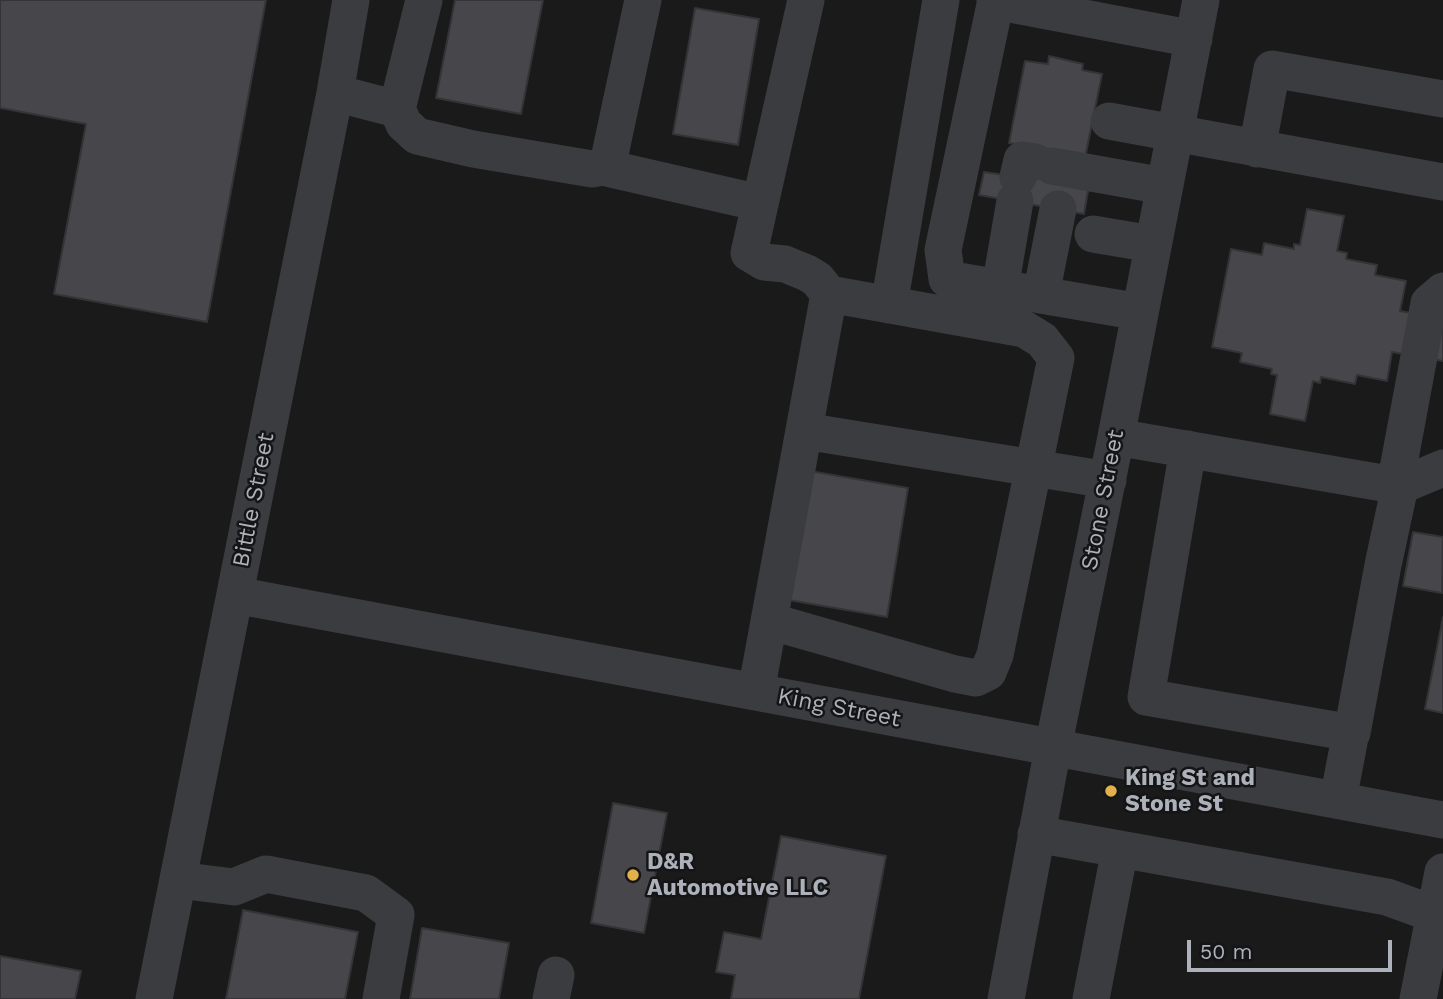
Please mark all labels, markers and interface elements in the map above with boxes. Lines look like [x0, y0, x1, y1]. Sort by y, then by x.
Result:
street label: Stone Street [1076, 427, 1130, 573]
street label: Bittle Street [227, 430, 281, 570]
street label: King Street [775, 683, 903, 733]
place label: King St and Stone St [1125, 764, 1255, 818]
marker: King St and Stone St [1103, 783, 1119, 799]
place label: D&R Automotive LLC [647, 848, 828, 902]
marker: D&R Automotive LLC [625, 867, 641, 883]
scale bar [1191, 926, 1396, 970]
text: 50 m [1200, 939, 1252, 964]

